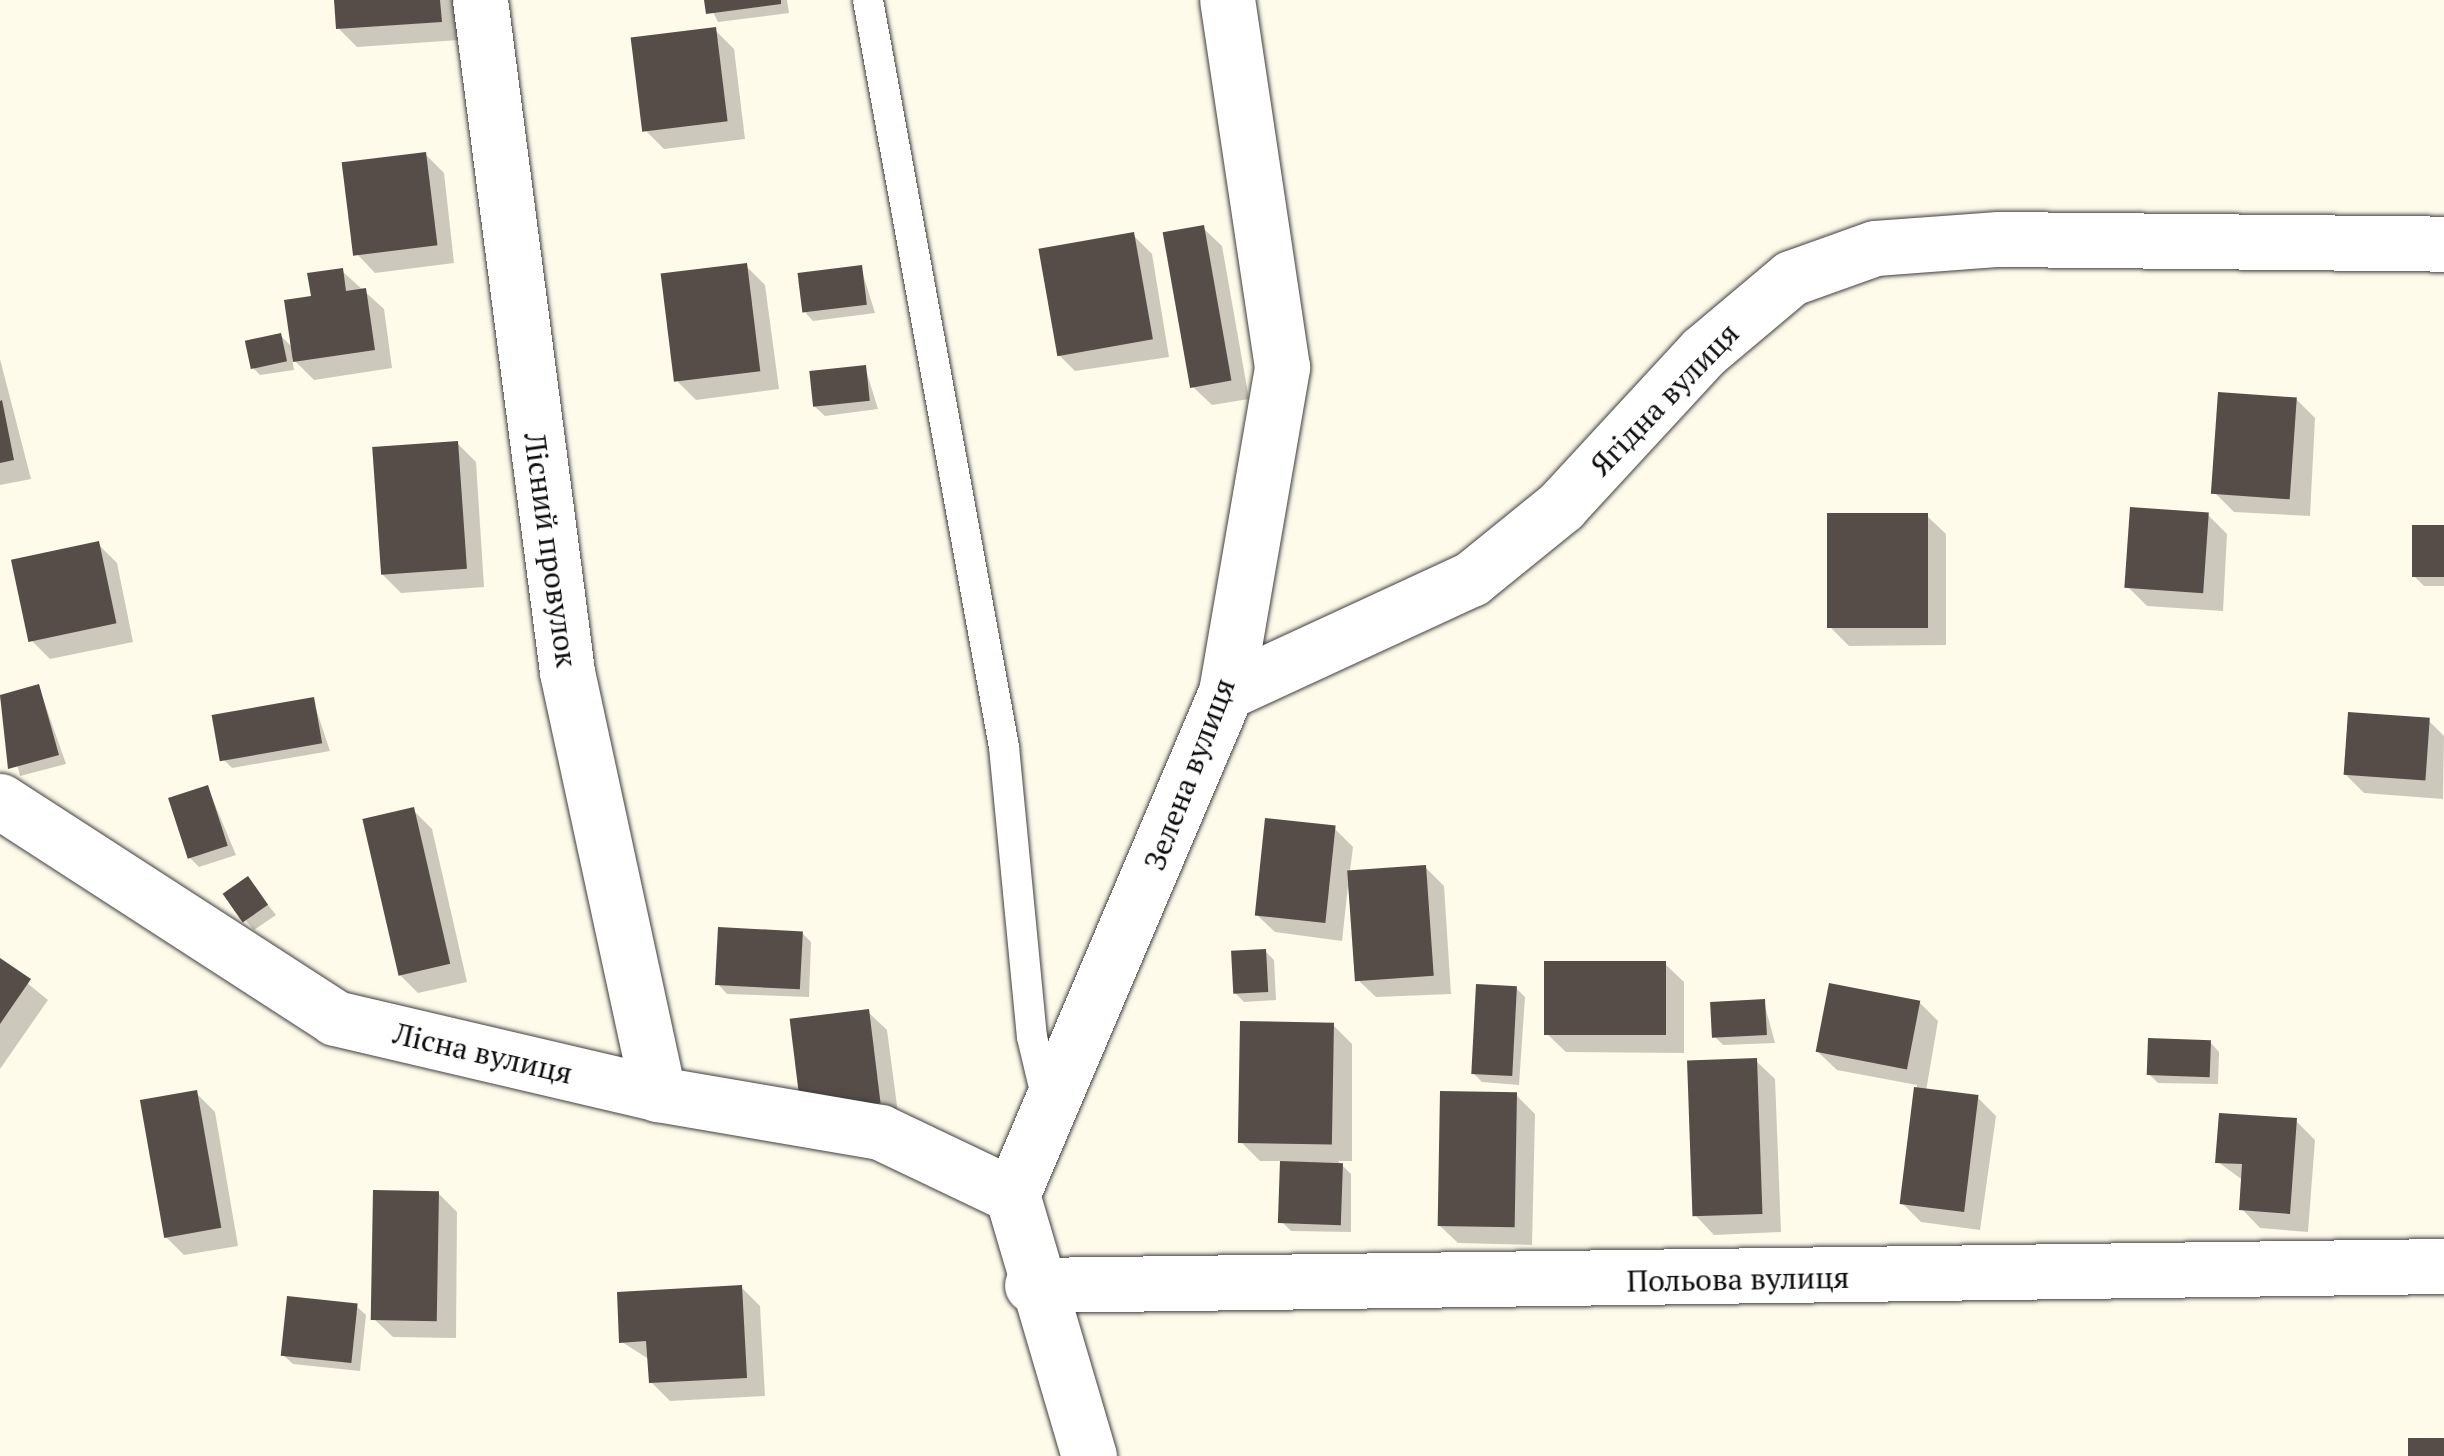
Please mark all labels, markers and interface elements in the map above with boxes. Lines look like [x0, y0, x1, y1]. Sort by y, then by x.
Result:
street label: Ягідна вулиця [1582, 315, 1746, 483]
street label: Лісний провулок [517, 430, 585, 670]
street label: Зелена вулиця [1136, 673, 1242, 875]
street label: Лісна вулиця [390, 1015, 576, 1091]
street label: Польова вулиця [1626, 1259, 1850, 1299]

